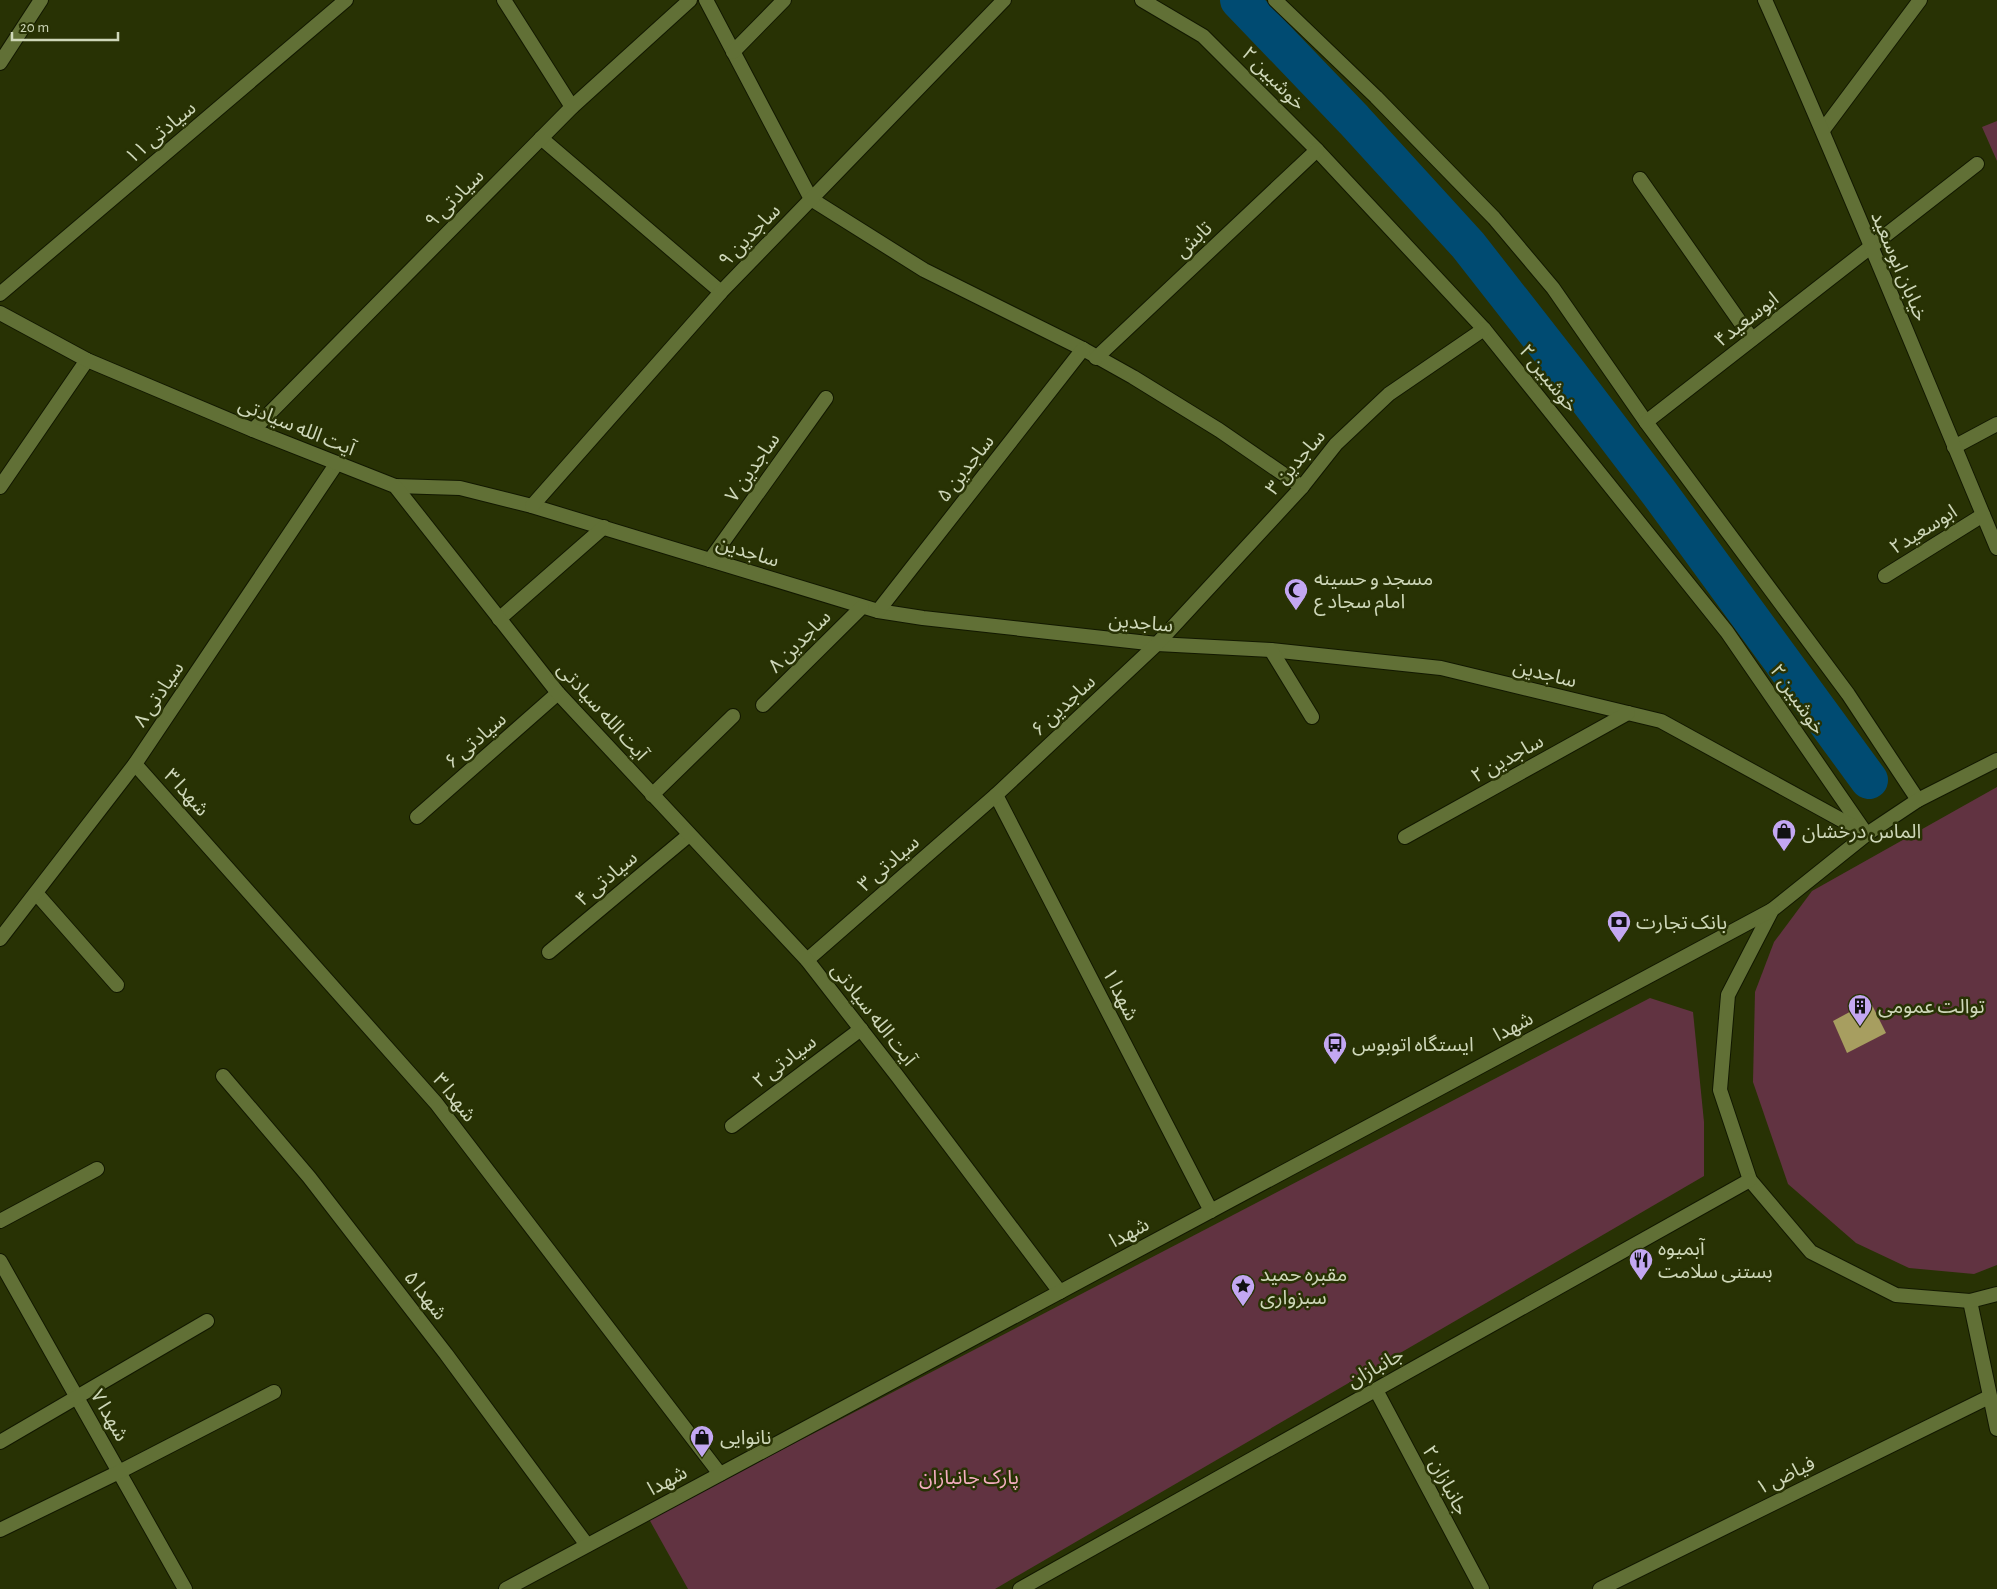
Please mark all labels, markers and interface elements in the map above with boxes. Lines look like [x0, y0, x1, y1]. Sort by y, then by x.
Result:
scale bar [12, 10, 119, 42]
text: 20 m [20, 20, 49, 35]
street label: خوشبین ۲ [1237, 43, 1309, 115]
street label: سیادتی ۱۱ [122, 98, 200, 169]
street label: سیادتی ۹ [421, 165, 489, 233]
street label: ساجدین ۹ [715, 200, 785, 272]
street label: خیابان ابوسعید [1866, 209, 1931, 325]
street label: تابش [1171, 218, 1217, 262]
street label: ابوسعید۴ [1711, 289, 1783, 352]
street label: خوشبین ۲ [1514, 341, 1581, 417]
street label: آیت الله سیادتی [235, 394, 359, 461]
street label: ساجدین ۳ [1262, 426, 1330, 500]
street label: ساجدین ۷ [722, 429, 785, 506]
street label: ساجدین ۵ [934, 431, 999, 507]
street label: ابوسعید۲ [1886, 501, 1961, 559]
street label: ساجدین [714, 533, 781, 572]
place label: مسجد و حسینه امام سجاد ع [1314, 569, 1433, 616]
mosque icon: مسجد و حسینه امام سجاد ع [1283, 577, 1309, 611]
street label: ساجدین ۸ [765, 607, 836, 678]
street label: ساجدین [1108, 610, 1174, 637]
street label: ساجدین [1511, 656, 1578, 692]
street label: سیادتی ۸ [130, 658, 189, 731]
street label: آیت الله سیادتی [553, 659, 652, 766]
street label: خوشبین ۲ [1765, 661, 1828, 739]
street label: ساجدین ۶ [1028, 671, 1100, 741]
street label: سیادتی ۶ [441, 709, 511, 773]
street label: ساجدین ۲ [1468, 731, 1547, 788]
street label: شهدا ۳ [160, 765, 212, 820]
shop icon: الماس درخشان [1771, 818, 1797, 852]
place label: الماس درخشان [1802, 822, 1921, 843]
street label: سیادتی ۳ [854, 832, 924, 896]
street label: سیادتی ۴ [572, 847, 642, 911]
bank icon: بانک تجارت [1606, 909, 1632, 943]
place label: بانک تجارت [1636, 913, 1727, 934]
street label: آیت الله سیادتی [826, 959, 920, 1071]
street label: شهدا ۱ [1098, 965, 1142, 1024]
building icon: توالت عمومی [1847, 993, 1873, 1027]
place label: توالت عمومی [1878, 997, 1985, 1018]
street label: شهدا [1491, 1008, 1536, 1045]
bus stop icon: ایستگاه اتوبوس [1322, 1031, 1348, 1065]
street label: سیادتی ۲ [749, 1032, 821, 1093]
place label: ایستگاه اتوبوس [1352, 1034, 1474, 1056]
street label: شهدا ۳ [429, 1070, 480, 1126]
street label: شهدا [1107, 1214, 1152, 1251]
place label: آبمیوه بستنی سلامت [1658, 1238, 1773, 1283]
restaurant icon: آبمیوه بستنی سلامت [1628, 1247, 1654, 1281]
place label: مقبره حمید سبزواری [1260, 1265, 1347, 1309]
street label: شهدا ۵ [400, 1267, 450, 1324]
place icon: مقبره حمید سبزواری [1230, 1273, 1256, 1307]
street label: جانبازان [1344, 1344, 1407, 1392]
street label: شهدا ۷ [86, 1386, 132, 1445]
shop icon: نانوایی [689, 1424, 715, 1458]
place label: نانوایی [720, 1428, 771, 1449]
street label: جانبازان ۲ [1418, 1442, 1472, 1519]
street label: فیاض ۱ [1753, 1453, 1819, 1500]
street label: شهدا [645, 1462, 690, 1499]
park label: پارک جانبازان [919, 1468, 1019, 1490]

